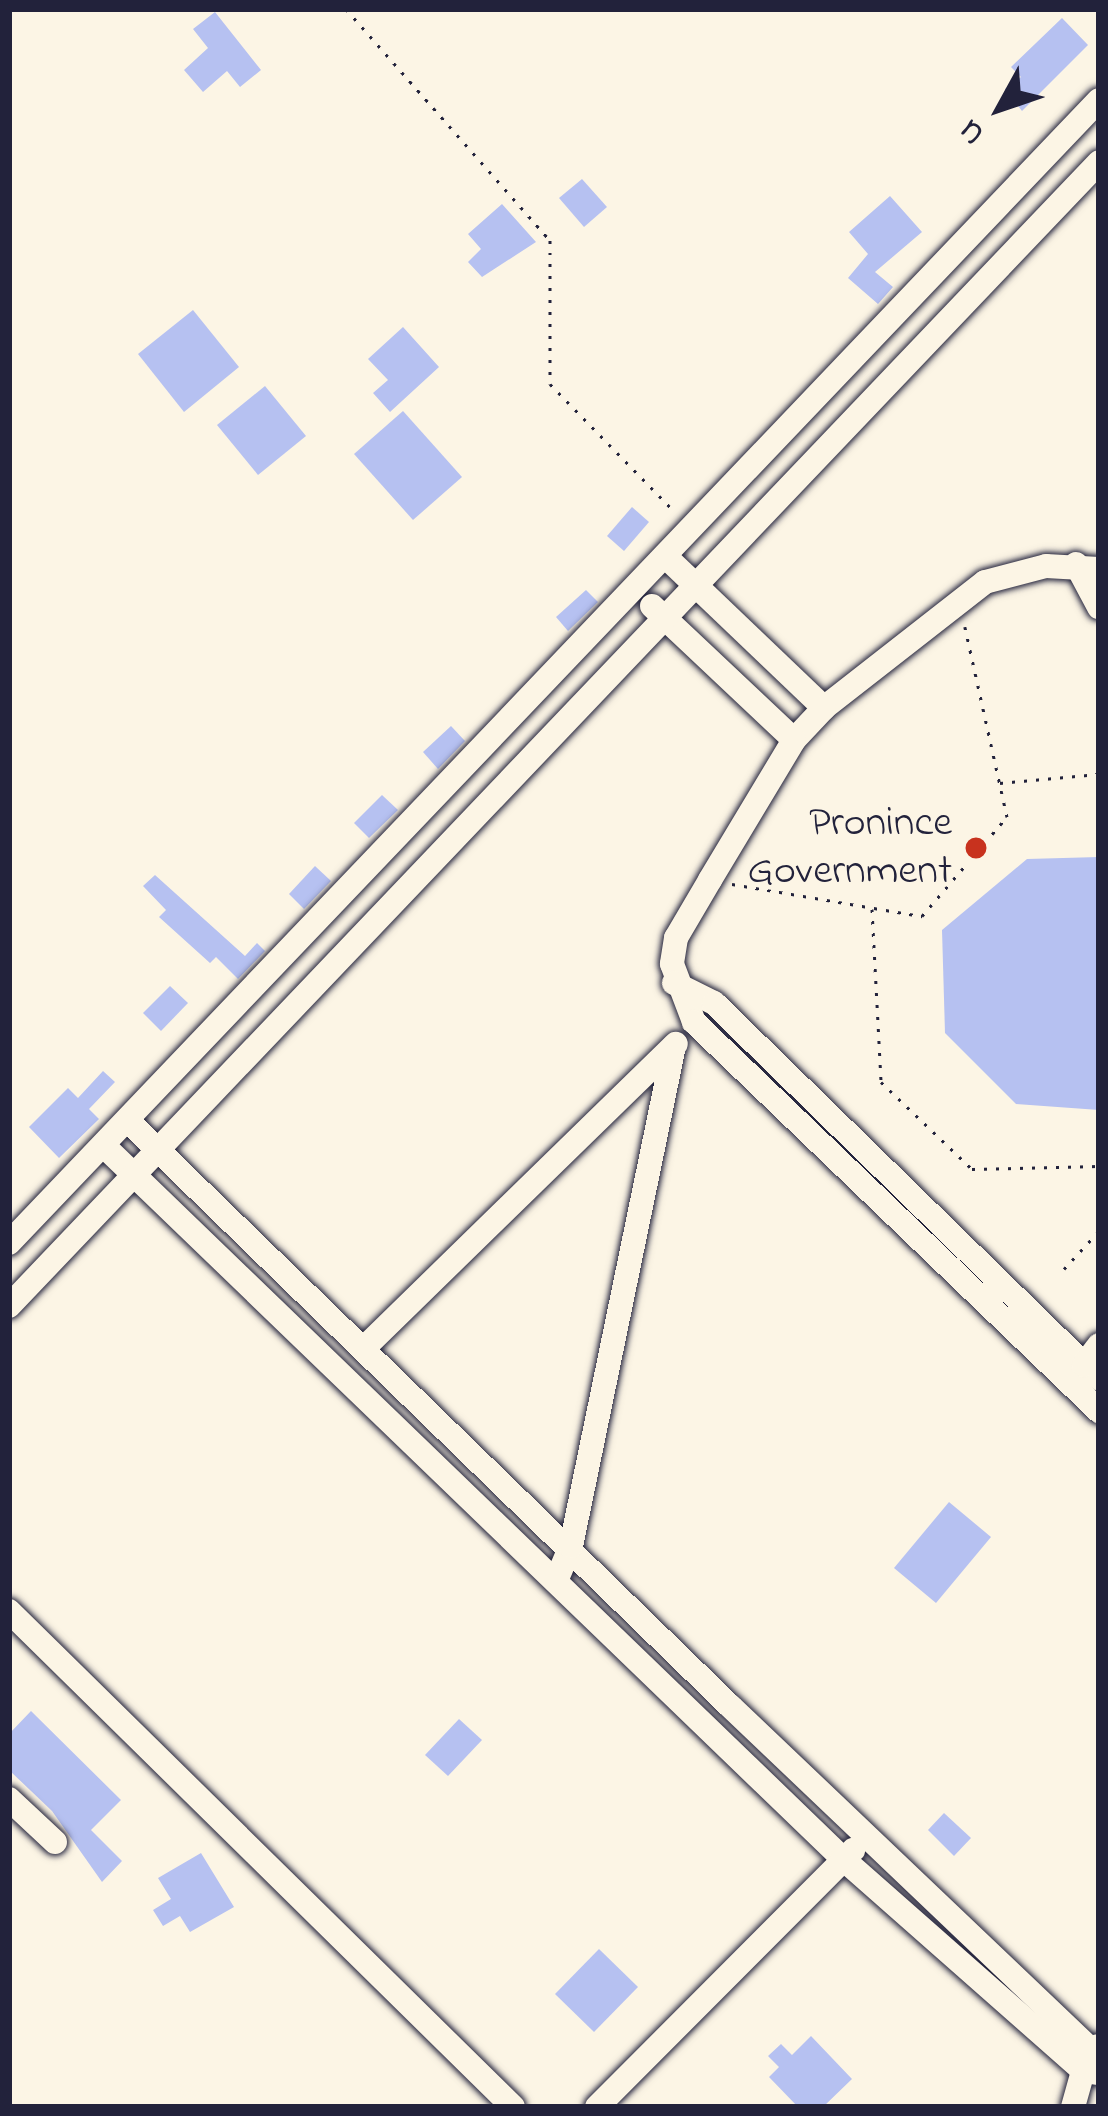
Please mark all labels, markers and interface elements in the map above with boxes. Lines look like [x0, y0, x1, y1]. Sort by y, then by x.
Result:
north arrow [940, 48, 1060, 168]
text: U [947, 108, 998, 155]
place label: Pronince Government [748, 799, 952, 898]
marker: Pronince Government [963, 835, 989, 861]

